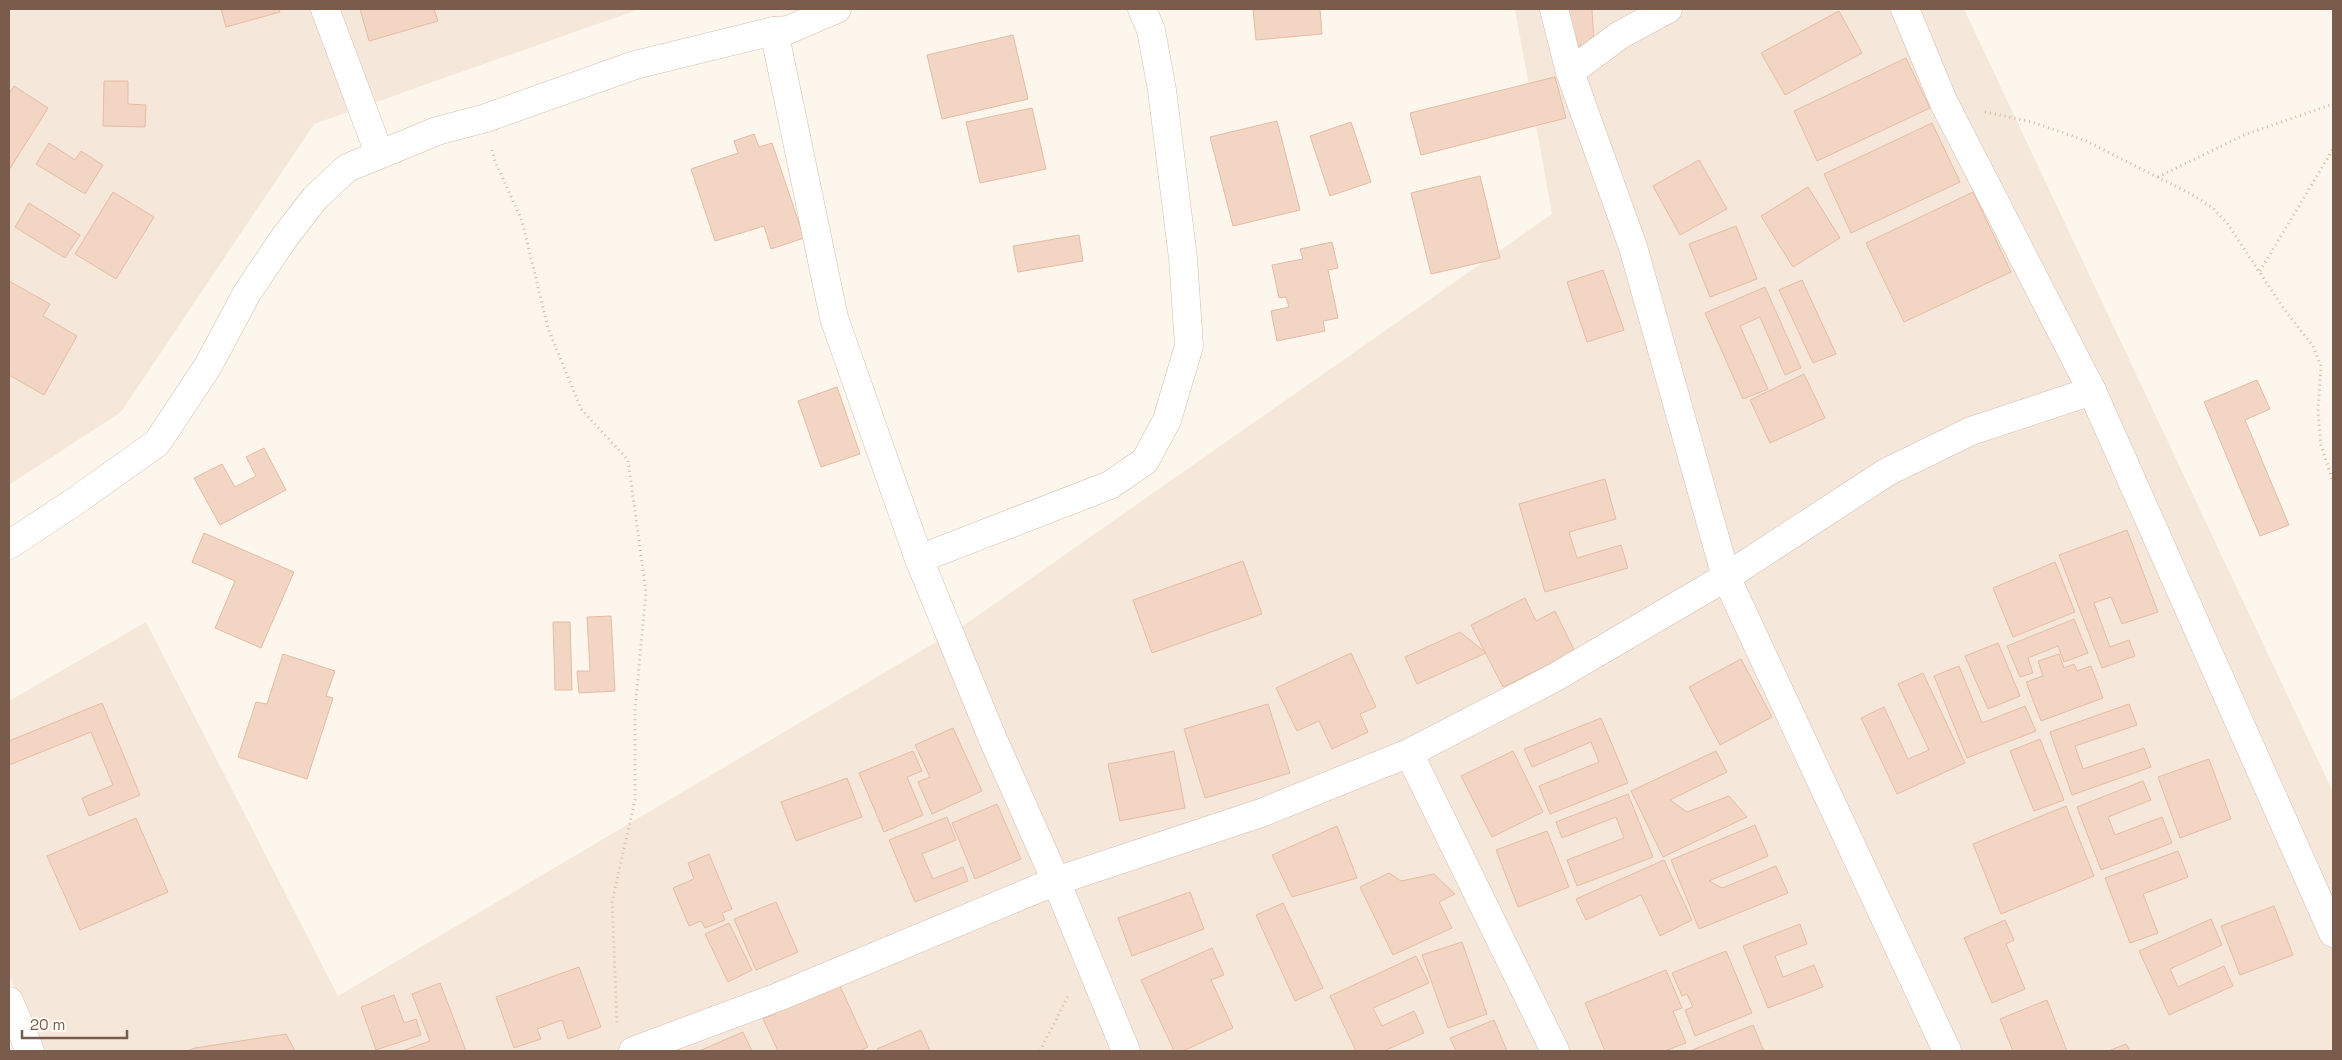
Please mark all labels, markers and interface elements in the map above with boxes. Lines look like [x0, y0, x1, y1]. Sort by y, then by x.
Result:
scale bar [22, 1008, 128, 1040]
text: 20 m [30, 1015, 65, 1034]

